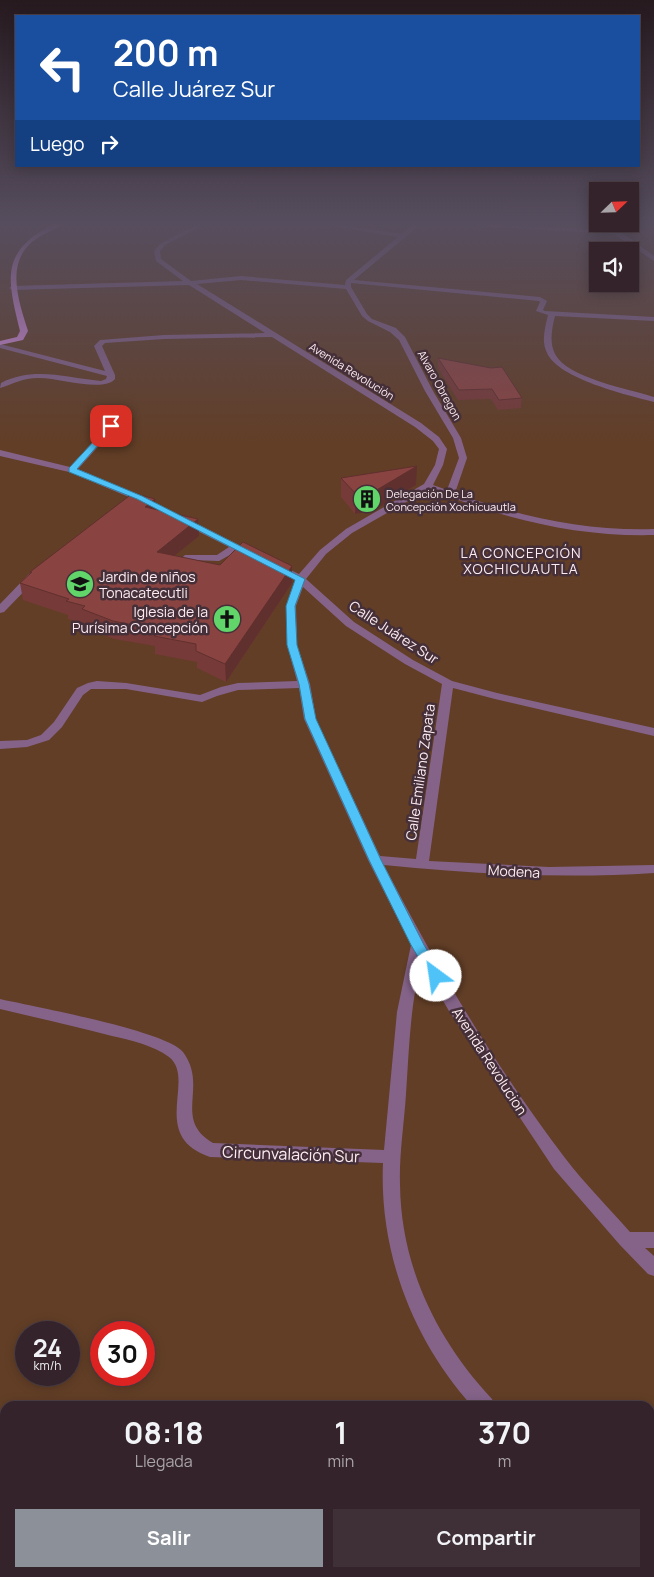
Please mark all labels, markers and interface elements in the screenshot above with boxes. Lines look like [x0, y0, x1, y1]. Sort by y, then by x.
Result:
text: 200 m [113, 29, 218, 77]
icon: left [30, 35, 95, 100]
text: Calle Juárez Sur [113, 74, 275, 104]
icon: right [95, 130, 123, 158]
text: Luego [30, 131, 85, 157]
north arrow [589, 182, 639, 232]
map controls [589, 182, 639, 292]
button: sound [589, 242, 639, 292]
street label: Avenida Revolución [307, 339, 397, 403]
street label: Alvaro Obregon [415, 347, 465, 423]
pin [90, 405, 132, 447]
icon: arrive [97, 412, 125, 440]
building icon: Delegación De La Concepción Xochicuautla [352, 484, 382, 514]
place label: Delegación De La Concepción Xochicuautla [386, 486, 516, 514]
district label: LA CONCEPCIÓN XOCHICUAUTLA [461, 543, 582, 578]
place label: Jardin de niños Tonacatecutli [99, 567, 196, 602]
school or university icon: Jardin de niños Tonacatecutli [65, 569, 95, 599]
street label: Calle Juárez Sur [346, 596, 442, 668]
place label: Iglesia de la Purísima Concepción [72, 602, 208, 637]
church icon: Iglesia de la Purísima Concepción [212, 604, 242, 634]
street label: Calle Emiliano Zapata [401, 702, 439, 842]
street label: Modena [487, 860, 541, 882]
position arrow [409, 949, 461, 1001]
street label: Avenida Revolucion [448, 1004, 532, 1118]
street label: Circunvalación Sur [222, 1141, 360, 1167]
speed limit sign: 30 [90, 1321, 155, 1386]
text: 24 [33, 1330, 62, 1365]
text: km/h [34, 1357, 61, 1374]
text: 08:18 [124, 1412, 204, 1453]
text: 1 [334, 1412, 347, 1453]
text: 370 [478, 1412, 531, 1453]
text: Llegada [135, 1450, 193, 1472]
text: min [327, 1450, 354, 1472]
text: m [498, 1450, 511, 1472]
button: Salir [15, 1509, 323, 1567]
button: Compartir [333, 1509, 640, 1567]

